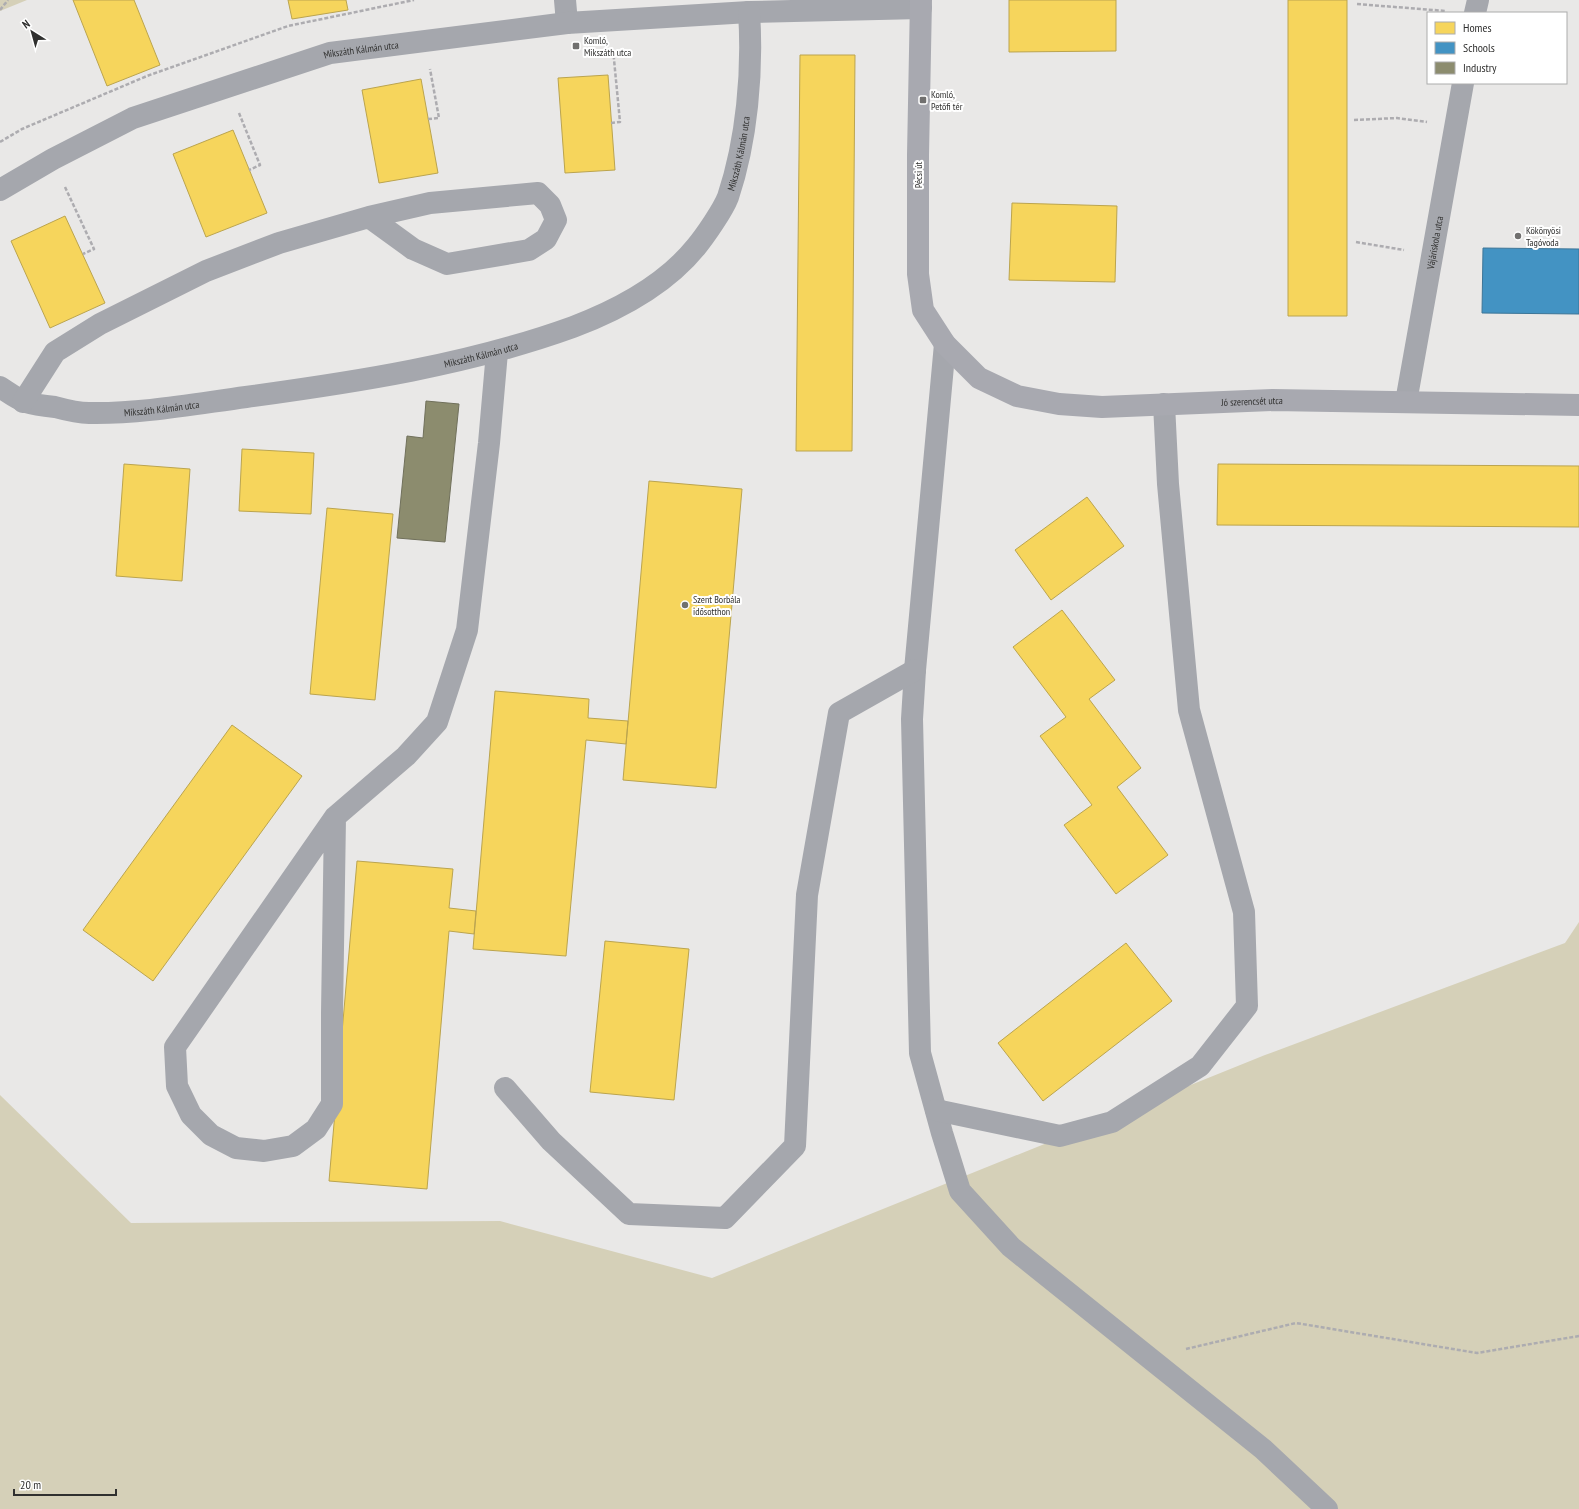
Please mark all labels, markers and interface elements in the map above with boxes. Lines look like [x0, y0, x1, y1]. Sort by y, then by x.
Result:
north arrow [12, 12, 52, 52]
legend [1427, 12, 1567, 84]
text: N [19, 17, 33, 31]
text: Homes [1463, 20, 1491, 35]
place label: Komló, Mikszáth utca [584, 34, 631, 59]
street label: Mikszáth Kálmán utca [322, 38, 399, 61]
text: Schools [1463, 40, 1495, 55]
marker: Komló, Mikszáth utca [571, 41, 581, 51]
text: Industry [1463, 60, 1497, 75]
place label: Komló, Petőfi tér [931, 88, 963, 113]
marker: Komló, Petőfi tér [918, 95, 928, 105]
street label: Mikszáth Kálmán utca [724, 115, 752, 192]
street label: Pécsi út [912, 161, 925, 188]
street label: Vájáriskola utca [1423, 215, 1446, 271]
place label: Kökönyösi Tagóvoda [1526, 224, 1561, 249]
marker: Kökönyösi Tagóvoda [1513, 231, 1523, 241]
street label: Mikszáth Kálmán utca [443, 339, 519, 370]
street label: Jó szerencsét utca [1220, 393, 1283, 409]
street label: Mikszáth Kálmán utca [124, 397, 200, 419]
place label: Szent Borbála idősotthon [693, 593, 741, 618]
marker: Szent Borbála idősotthon [680, 600, 690, 610]
scale bar [14, 1471, 116, 1497]
text: 20 m [20, 1477, 41, 1492]

